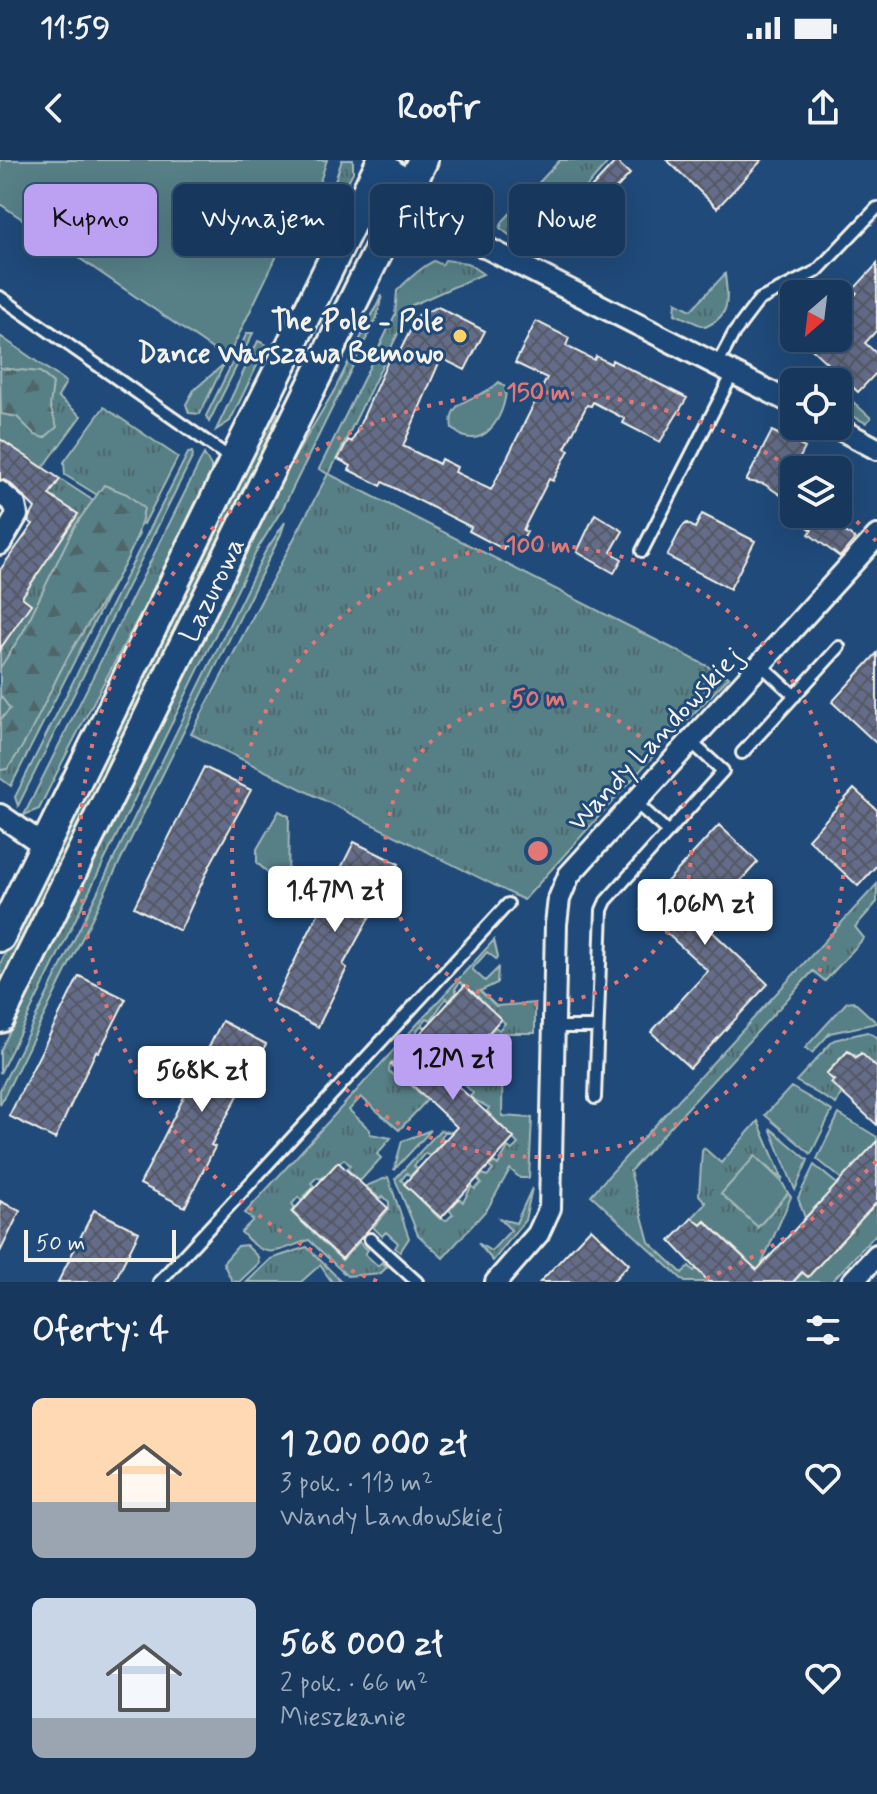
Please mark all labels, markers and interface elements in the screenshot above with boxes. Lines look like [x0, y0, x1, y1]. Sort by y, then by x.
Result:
text: 11:59 [40, 9, 110, 48]
text: Roofr [397, 85, 480, 132]
icon: back [32, 86, 76, 130]
icon: share [801, 86, 845, 130]
chip: Kupno [24, 184, 157, 256]
chip: Wynajem [173, 184, 354, 256]
chip: Filtry [370, 184, 493, 256]
chip: Nowe [509, 184, 625, 256]
north arrow [780, 280, 852, 352]
map controls [780, 280, 852, 528]
place label: The Pole - Pole Dance Warszawa Bemowo [137, 304, 444, 373]
marker: The Pole - Pole Dance Warszawa Bemowo [451, 327, 469, 345]
button: locate [780, 368, 852, 440]
text: 150 m [506, 378, 570, 409]
button: layers [780, 456, 852, 528]
street label: Lazurowa [172, 531, 255, 649]
text: 100 m [506, 531, 570, 562]
street label: Wandy Landowskiej [560, 639, 751, 840]
text: 50 m [511, 684, 565, 715]
centre of rings [524, 837, 552, 865]
pin: 1.47M zł [252, 866, 418, 934]
text: 1.47M zł [286, 875, 384, 909]
pin: 1.06M zł [622, 879, 788, 947]
text: 1.06M zł [656, 888, 754, 922]
pin: 1.2M zł [379, 1034, 527, 1102]
text: 1.2M zł [412, 1043, 494, 1077]
pin: 568K zł [128, 1046, 276, 1114]
text: 568K zł [156, 1055, 248, 1089]
scale bar [24, 1226, 176, 1262]
text: 50 m [36, 1230, 85, 1258]
text: Oferty: 4 [32, 1308, 169, 1353]
icon: filters [801, 1308, 845, 1352]
text: 1 200 000 zł [280, 1422, 467, 1467]
icon: home [96, 1430, 192, 1526]
icon: heart [801, 1456, 845, 1500]
text: 3 pok. · 113 m² [280, 1467, 433, 1501]
text: Wandy Landowskiej [280, 1501, 503, 1535]
text: 568 000 zł [280, 1622, 443, 1667]
icon: home [96, 1630, 192, 1726]
icon: heart [801, 1656, 845, 1700]
text: 2 pok. · 66 m² [280, 1667, 428, 1701]
text: Mieszkanie [280, 1701, 406, 1735]

